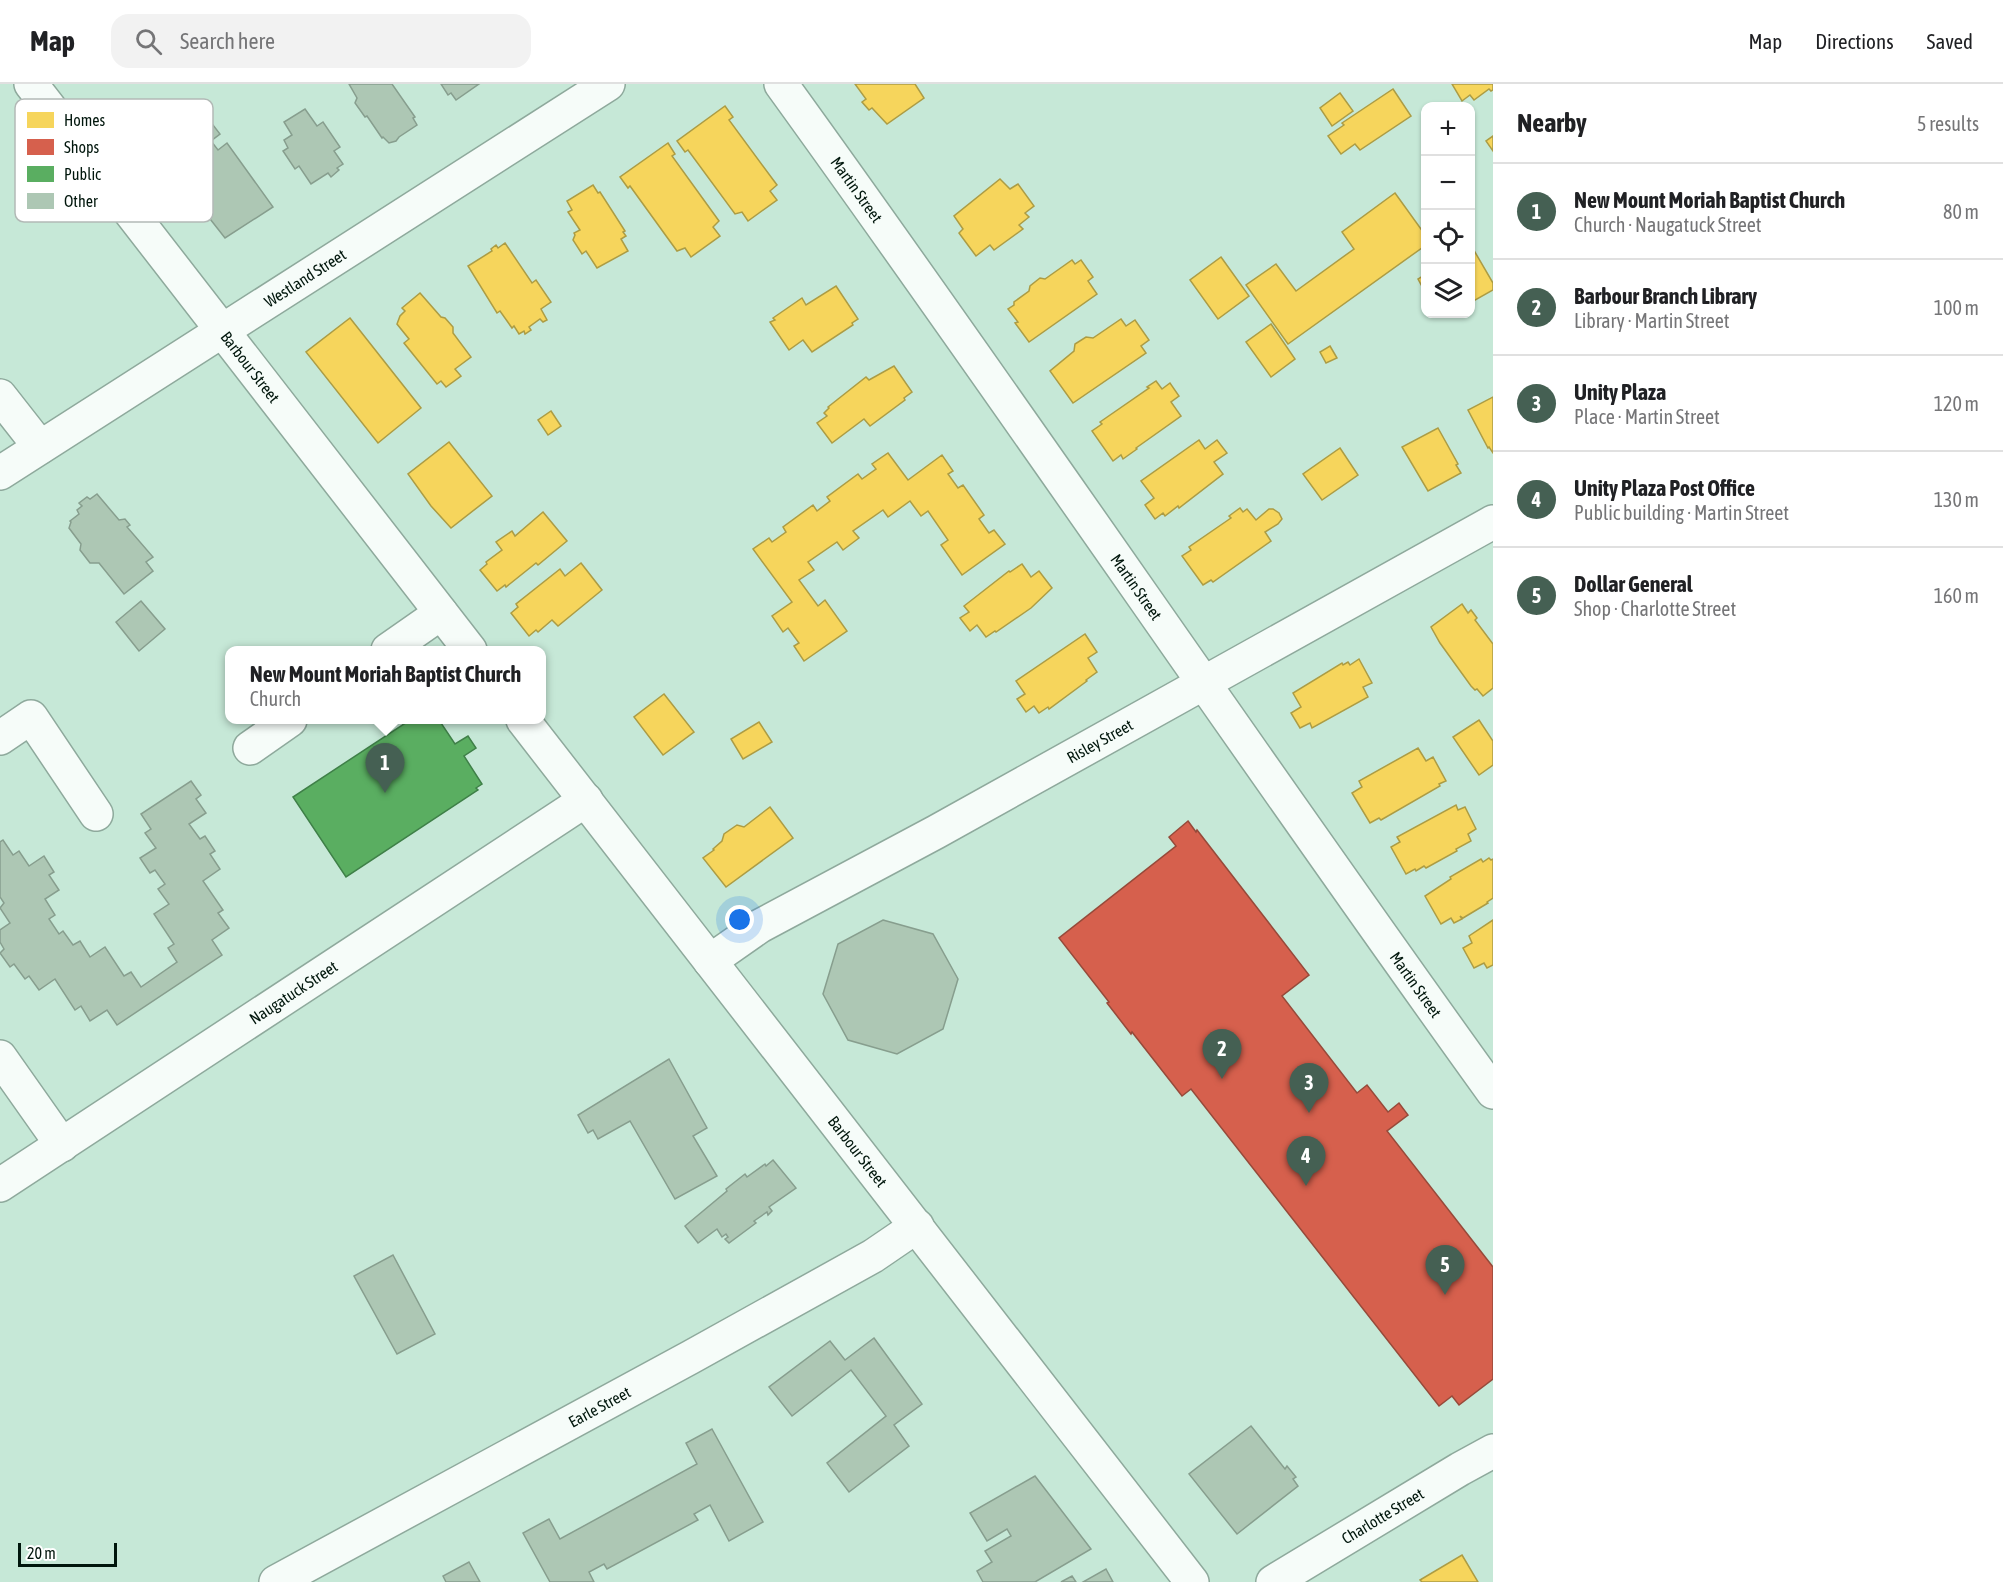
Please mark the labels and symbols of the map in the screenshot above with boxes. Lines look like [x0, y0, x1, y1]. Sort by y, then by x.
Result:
legend [15, 99, 213, 222]
text: Homes [64, 111, 106, 129]
text: Shops [64, 138, 100, 157]
street label: Martin Street [827, 153, 887, 226]
text: Public [64, 165, 101, 183]
text: Other [64, 192, 98, 210]
street label: Westland Street [261, 245, 349, 311]
street label: Barbour Street [217, 328, 284, 406]
street label: Martin Street [1107, 551, 1166, 624]
street label: Risley Street [1064, 715, 1136, 766]
pin: 1 [366, 744, 404, 793]
your location [725, 905, 754, 934]
street label: Martin Street [1387, 948, 1446, 1021]
street label: Naugatuck Street [246, 957, 341, 1028]
pin: 2 [1202, 1030, 1242, 1079]
pin: 3 [1290, 1064, 1328, 1113]
street label: Barbour Street [825, 1112, 891, 1191]
pin: 4 [1286, 1136, 1326, 1186]
pin: 5 [1426, 1246, 1464, 1295]
street label: Earle Street [565, 1382, 634, 1431]
street label: Charlotte Street [1338, 1484, 1427, 1547]
scale bar [18, 1540, 117, 1568]

